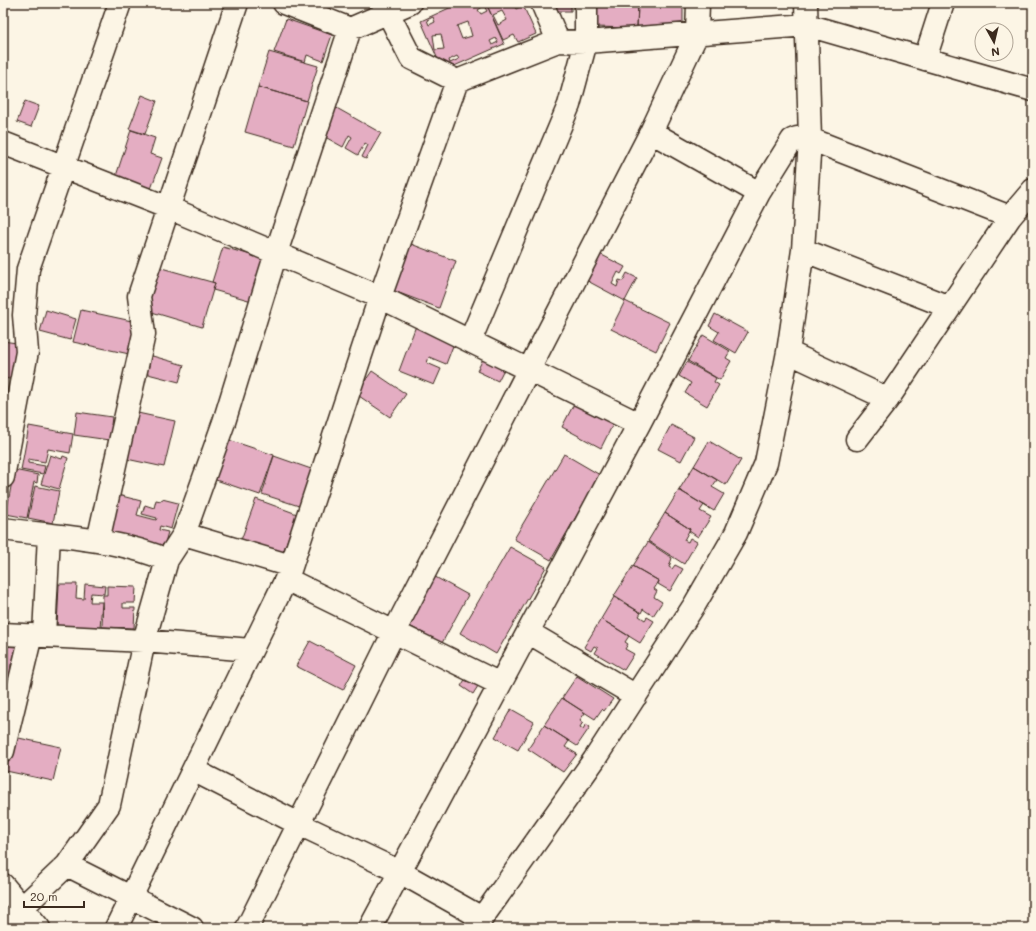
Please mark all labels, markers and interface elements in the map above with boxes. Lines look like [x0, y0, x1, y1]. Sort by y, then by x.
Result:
north arrow [974, 22, 1014, 62]
text: N [990, 44, 1001, 60]
scale bar [24, 883, 84, 909]
text: 20 m [30, 888, 58, 904]

